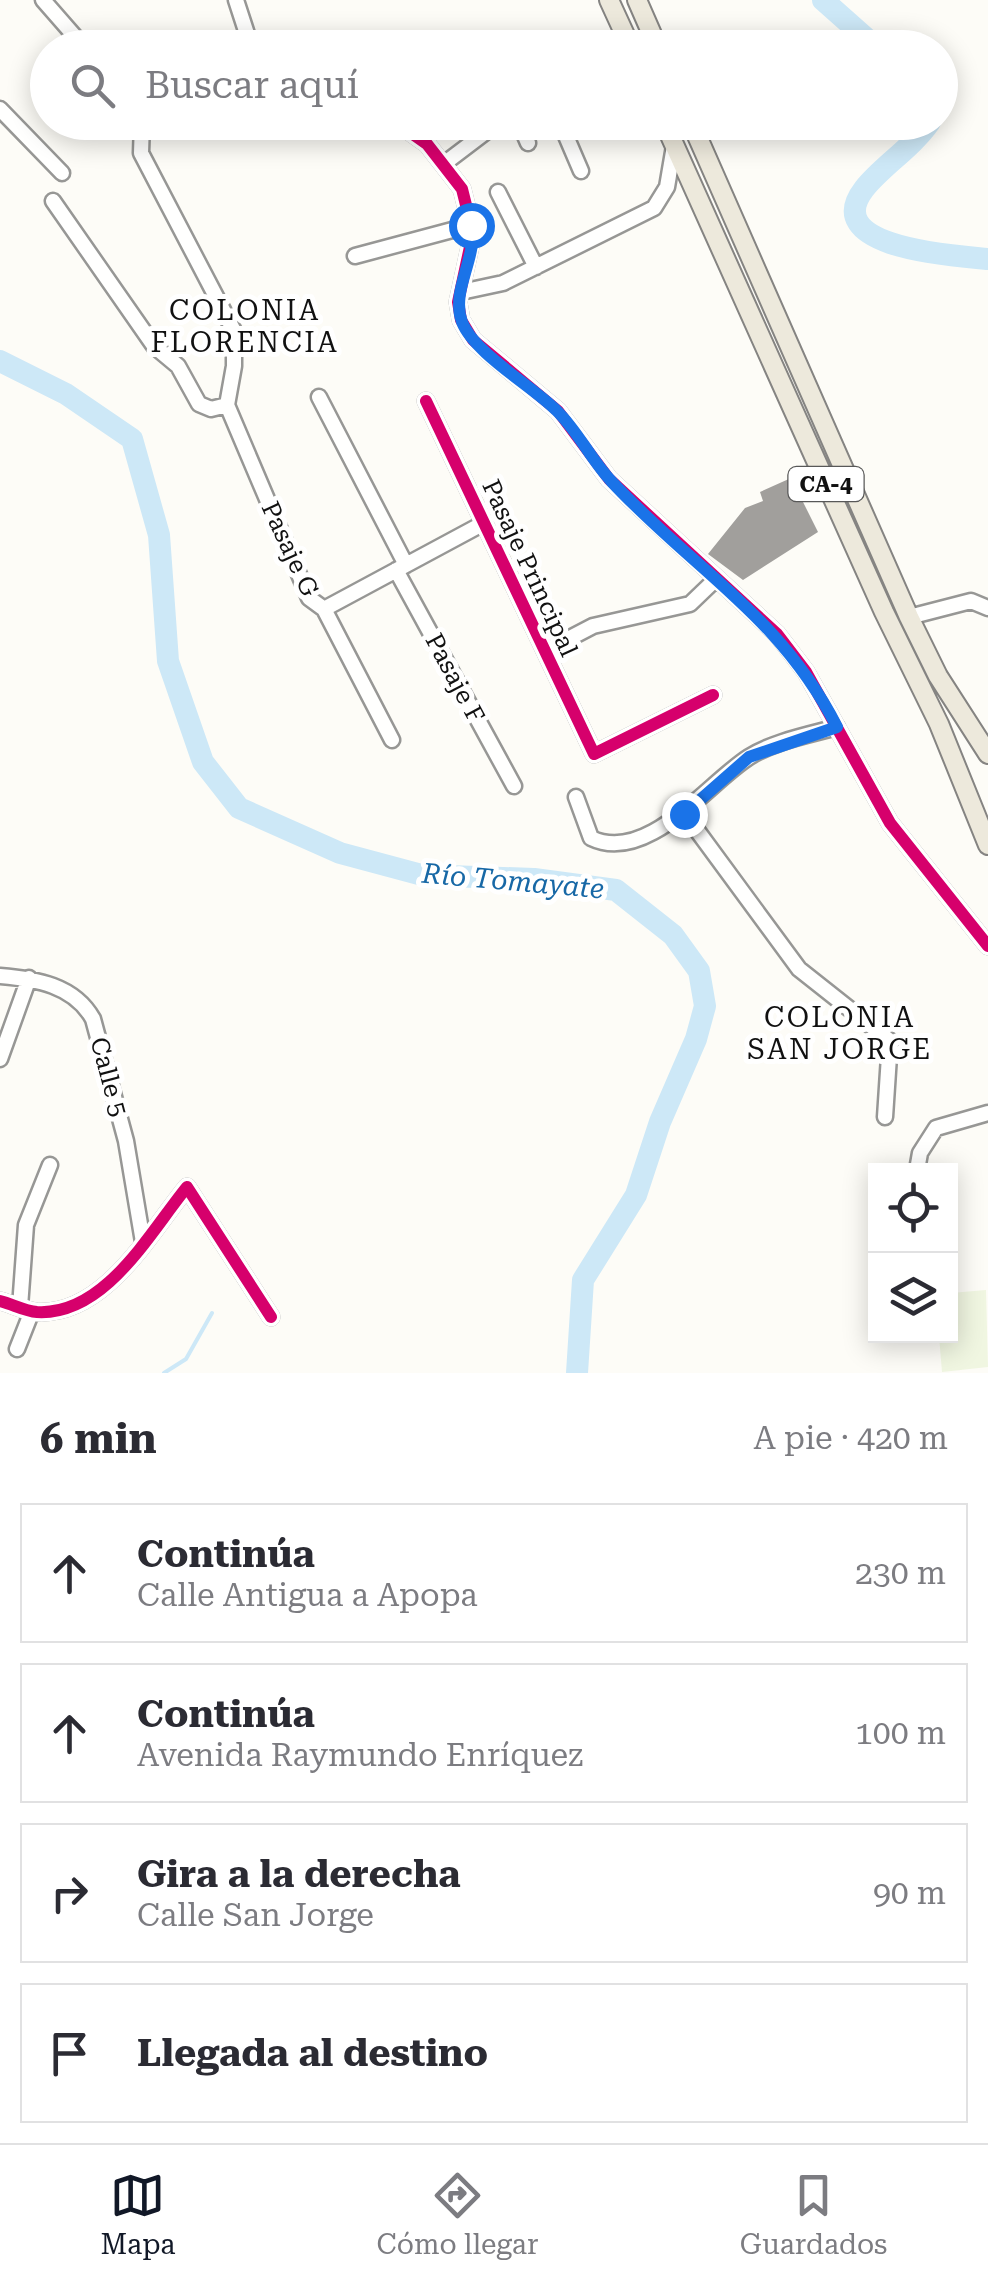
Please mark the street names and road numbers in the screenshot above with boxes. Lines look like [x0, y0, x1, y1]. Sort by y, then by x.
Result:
road number: CA-4 [788, 467, 864, 501]
street label: Pasaje Principal [476, 475, 584, 661]
street label: Pasaje G [255, 497, 325, 601]
street label: Pasaje F [419, 628, 491, 728]
street label: Calle 5 [85, 1034, 133, 1120]

